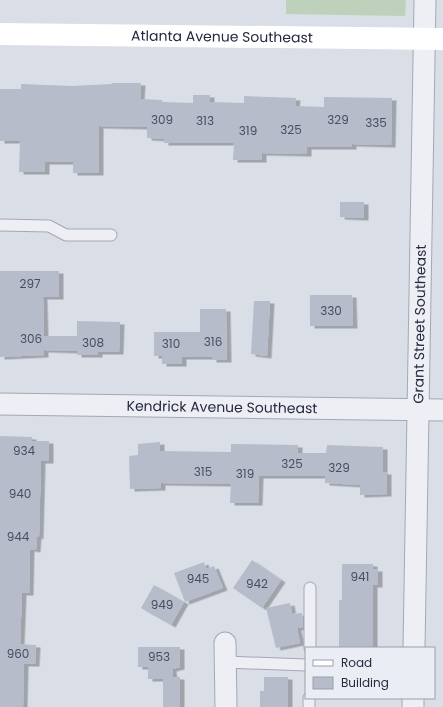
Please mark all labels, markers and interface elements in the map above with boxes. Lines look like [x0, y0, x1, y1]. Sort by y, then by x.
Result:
street label: Atlanta Avenue Southeast [131, 25, 313, 48]
house number: 309 [151, 111, 173, 128]
house number: 329 [327, 111, 349, 128]
house number: 313 [196, 112, 214, 129]
house number: 335 [365, 114, 387, 131]
house number: 325 [280, 121, 302, 138]
house number: 319 [239, 122, 257, 139]
street label: Grant Street Southeast [408, 244, 431, 404]
house number: 297 [19, 275, 41, 292]
house number: 330 [320, 302, 342, 319]
house number: 306 [20, 330, 42, 347]
house number: 316 [204, 333, 222, 350]
house number: 308 [82, 334, 104, 351]
house number: 310 [162, 335, 180, 352]
street label: Kendrick Avenue Southeast [126, 396, 318, 418]
house number: 934 [13, 442, 36, 459]
house number: 325 [281, 455, 303, 472]
house number: 329 [328, 459, 350, 476]
house number: 315 [194, 463, 212, 480]
house number: 319 [236, 465, 254, 482]
house number: 940 [9, 485, 31, 502]
house number: 944 [7, 528, 30, 545]
house number: 941 [351, 568, 369, 585]
house number: 945 [187, 570, 209, 587]
house number: 942 [246, 575, 268, 592]
house number: 949 [151, 596, 173, 613]
house number: 960 [7, 645, 29, 662]
legend [305, 647, 435, 699]
house number: 953 [148, 648, 170, 665]
text: Road [341, 654, 372, 671]
text: Building [341, 674, 389, 691]

